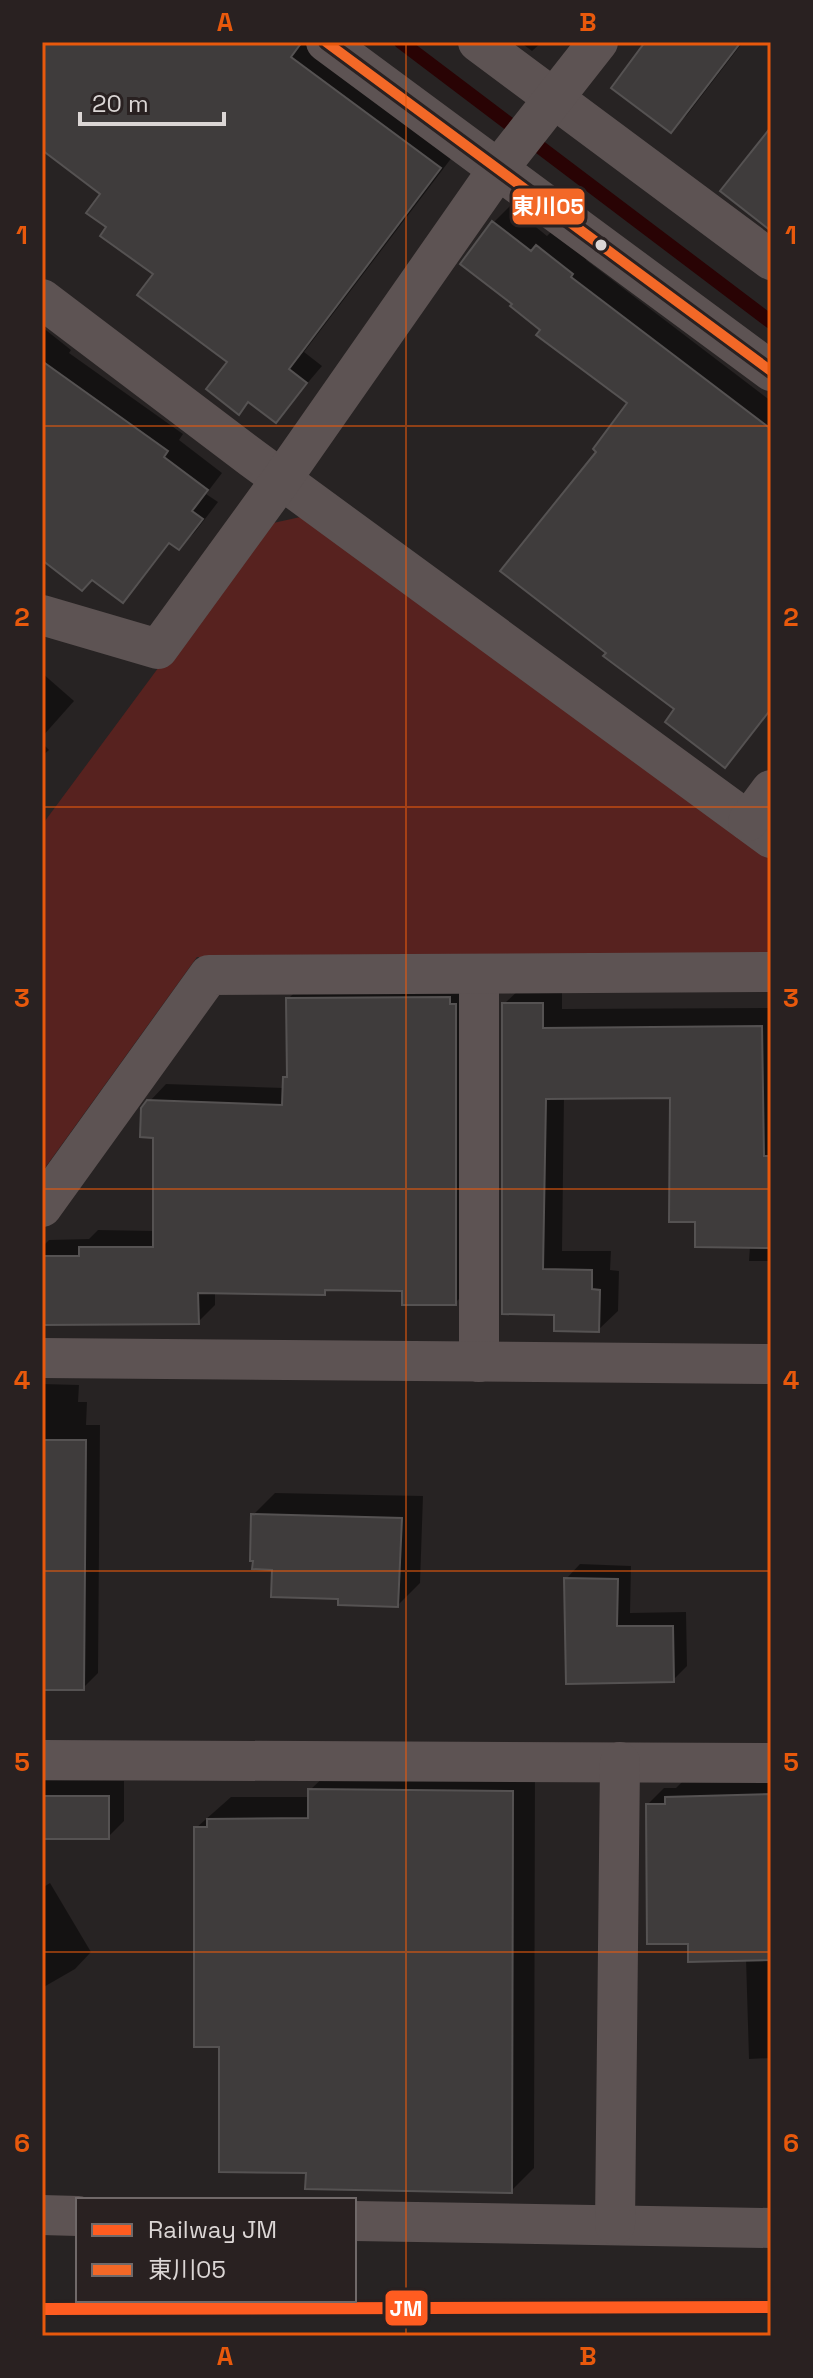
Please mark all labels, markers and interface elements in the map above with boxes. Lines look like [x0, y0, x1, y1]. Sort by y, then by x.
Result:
text: A [217, 5, 234, 39]
text: B [579, 5, 597, 39]
scale bar [80, 76, 224, 126]
text: 20 m [92, 88, 149, 119]
line badge: 東川05 [511, 187, 586, 226]
text: 東川05 [512, 192, 584, 220]
text: 1 [16, 218, 28, 252]
text: 1 [785, 218, 797, 252]
unlabelled marker [593, 237, 609, 253]
text: 2 [14, 600, 30, 634]
text: 2 [783, 600, 799, 634]
text: 3 [14, 981, 30, 1015]
text: 3 [783, 981, 799, 1015]
text: 4 [14, 1363, 30, 1397]
text: 4 [783, 1363, 799, 1397]
text: 5 [14, 1745, 30, 1779]
text: 5 [783, 1745, 799, 1779]
text: 6 [14, 2126, 30, 2160]
text: 6 [783, 2126, 799, 2160]
legend [76, 2198, 356, 2302]
text: Railway JM [148, 2214, 277, 2245]
text: 東川05 [148, 2254, 226, 2285]
line badge: JM [384, 2289, 429, 2327]
text: JM [390, 2294, 422, 2322]
text: A [217, 2339, 234, 2373]
text: B [579, 2339, 597, 2373]

